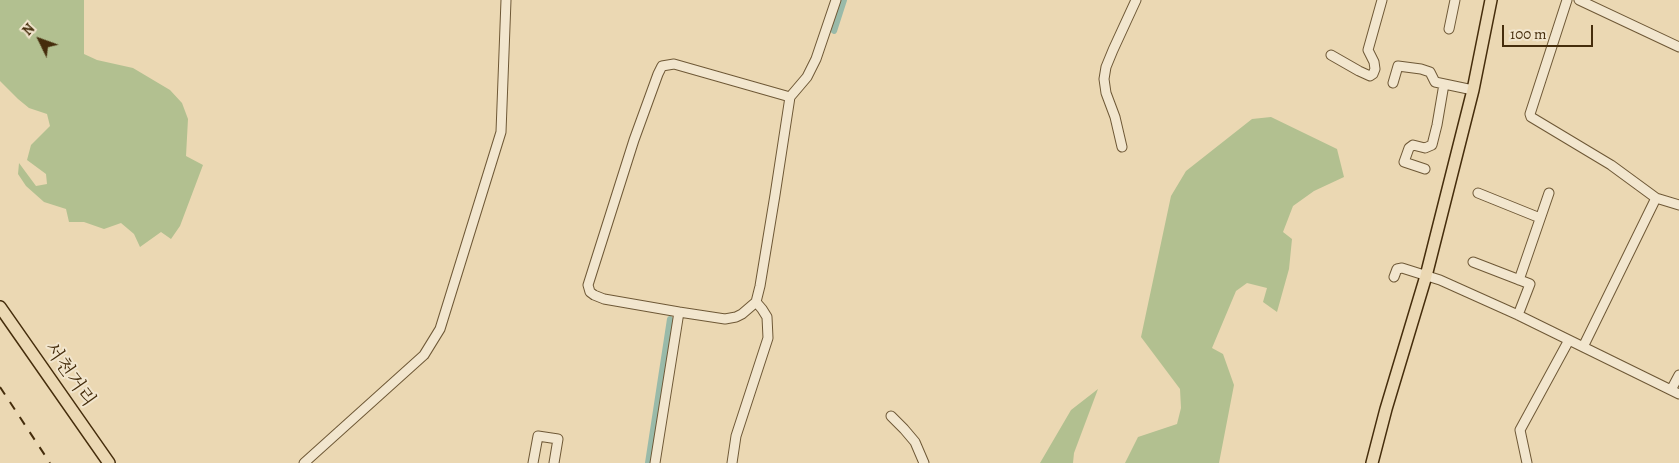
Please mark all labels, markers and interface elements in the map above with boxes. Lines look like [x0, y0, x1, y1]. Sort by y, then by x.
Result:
north arrow [15, 15, 65, 65]
scale bar [1504, 15, 1595, 47]
text: N [18, 19, 39, 40]
text: 100 m [1510, 24, 1547, 44]
street label: 서천거리 [39, 338, 99, 412]

